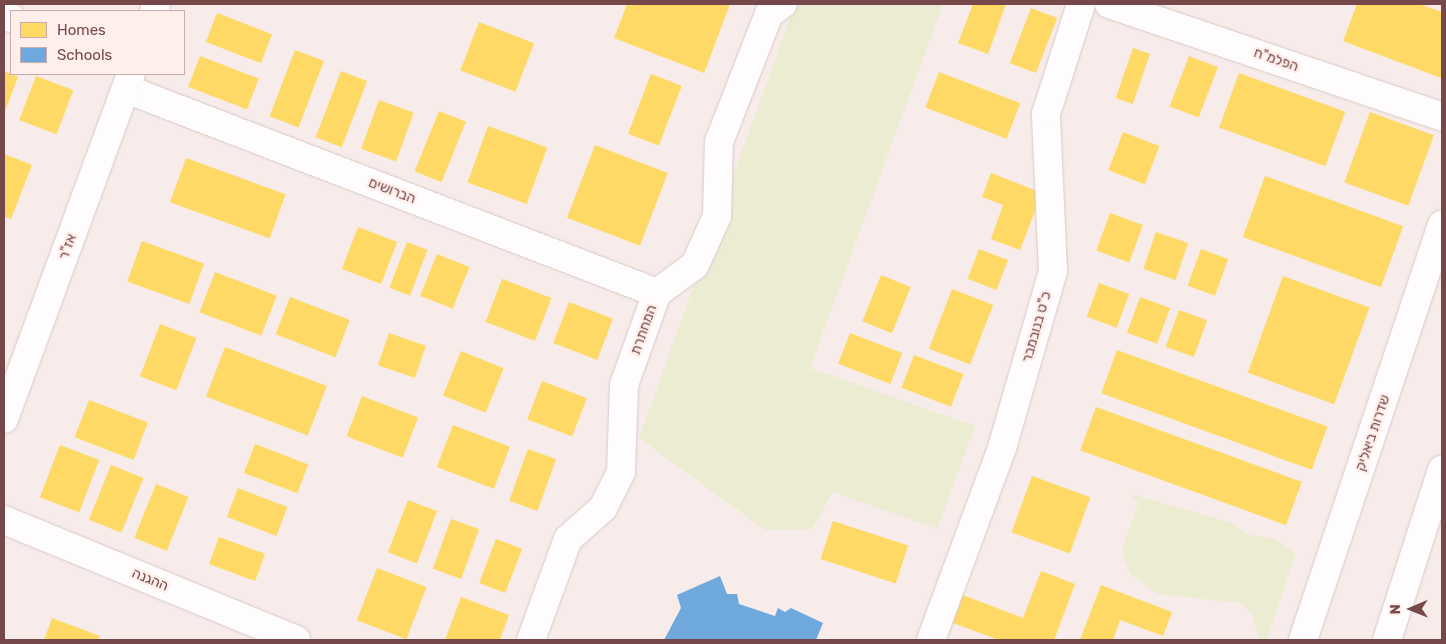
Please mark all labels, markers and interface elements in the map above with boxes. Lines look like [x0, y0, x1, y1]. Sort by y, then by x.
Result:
legend [10, 10, 185, 75]
text: Homes [57, 21, 106, 39]
street label: הפלמ"ח [1251, 45, 1301, 75]
text: Schools [57, 46, 112, 64]
street label: הברושים [366, 174, 418, 208]
street label: אז"ר [56, 232, 80, 262]
street label: כ"ט בנובמבר [1019, 289, 1055, 365]
street label: המחתרת [627, 303, 661, 357]
street label: שדרות ביאליק [1352, 393, 1394, 473]
street label: ההגנה [129, 565, 171, 595]
north arrow [1386, 584, 1436, 634]
text: N [1387, 604, 1404, 614]

